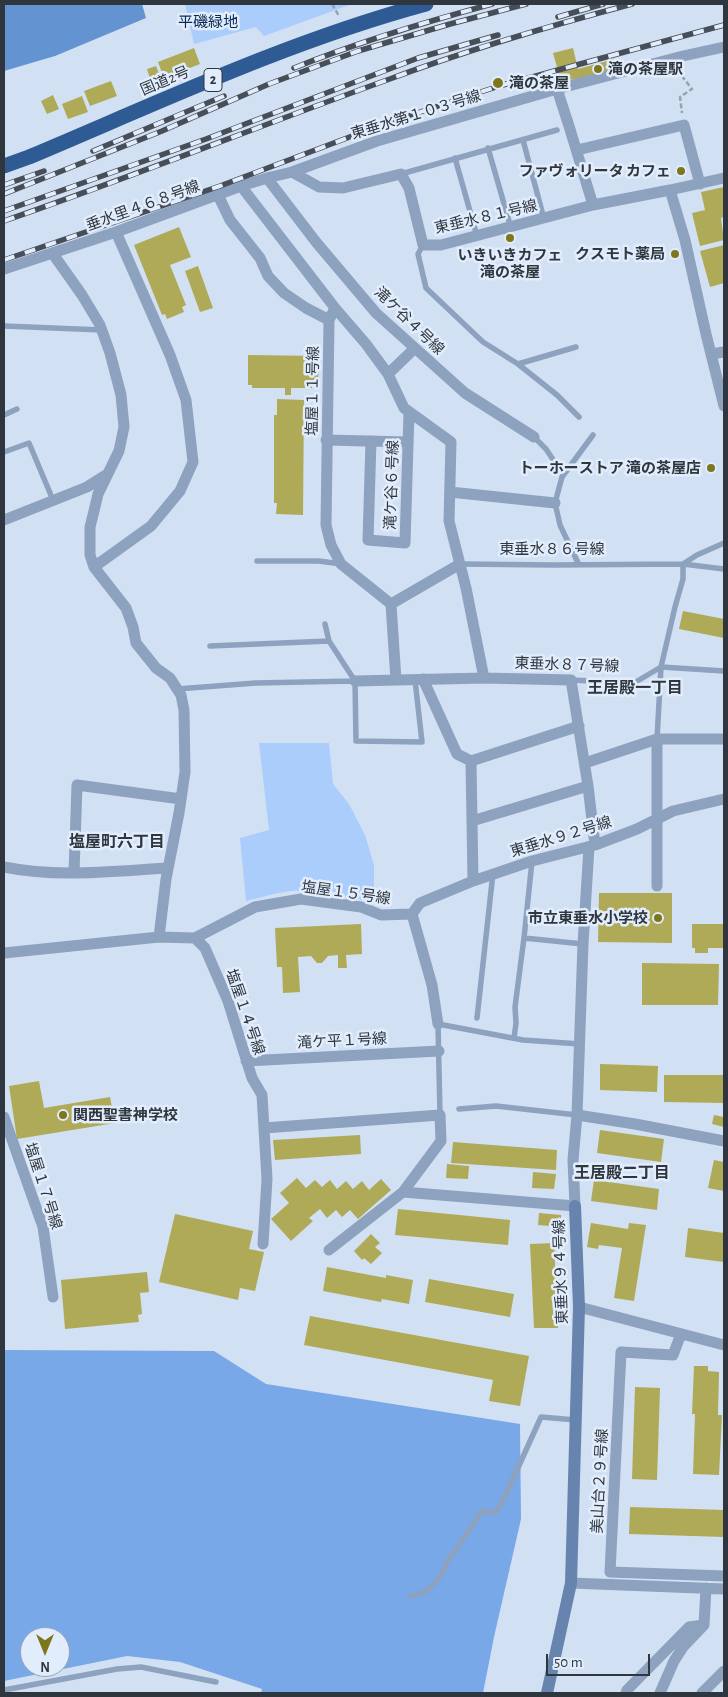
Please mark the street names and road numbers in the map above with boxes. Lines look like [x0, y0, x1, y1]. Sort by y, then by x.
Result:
street label: 国道2号 [138, 63, 192, 99]
road number: 2 [204, 68, 222, 92]
street label: 東垂水第１０３号線 [349, 87, 483, 143]
street label: 垂水里４６８号線 [84, 177, 202, 235]
street label: 東垂水８１号線 [433, 196, 539, 238]
street label: 滝ケ谷４号線 [370, 283, 448, 359]
street label: 塩屋１１号線 [303, 346, 323, 436]
street label: 滝ケ谷６号線 [381, 440, 403, 530]
street label: 東垂水８６号線 [500, 540, 604, 558]
street label: 東垂水８７号線 [514, 654, 620, 676]
street label: 東垂水９２号線 [508, 813, 614, 861]
street label: 塩屋１５号線 [300, 878, 392, 908]
street label: 塩屋１４号線 [222, 967, 268, 1057]
street label: 滝ケ平１号線 [297, 1030, 387, 1052]
street label: 塩屋１７号線 [21, 1140, 65, 1232]
street label: 東垂水９４号線 [550, 1219, 572, 1325]
street label: 美山台２９号線 [588, 1428, 612, 1534]

